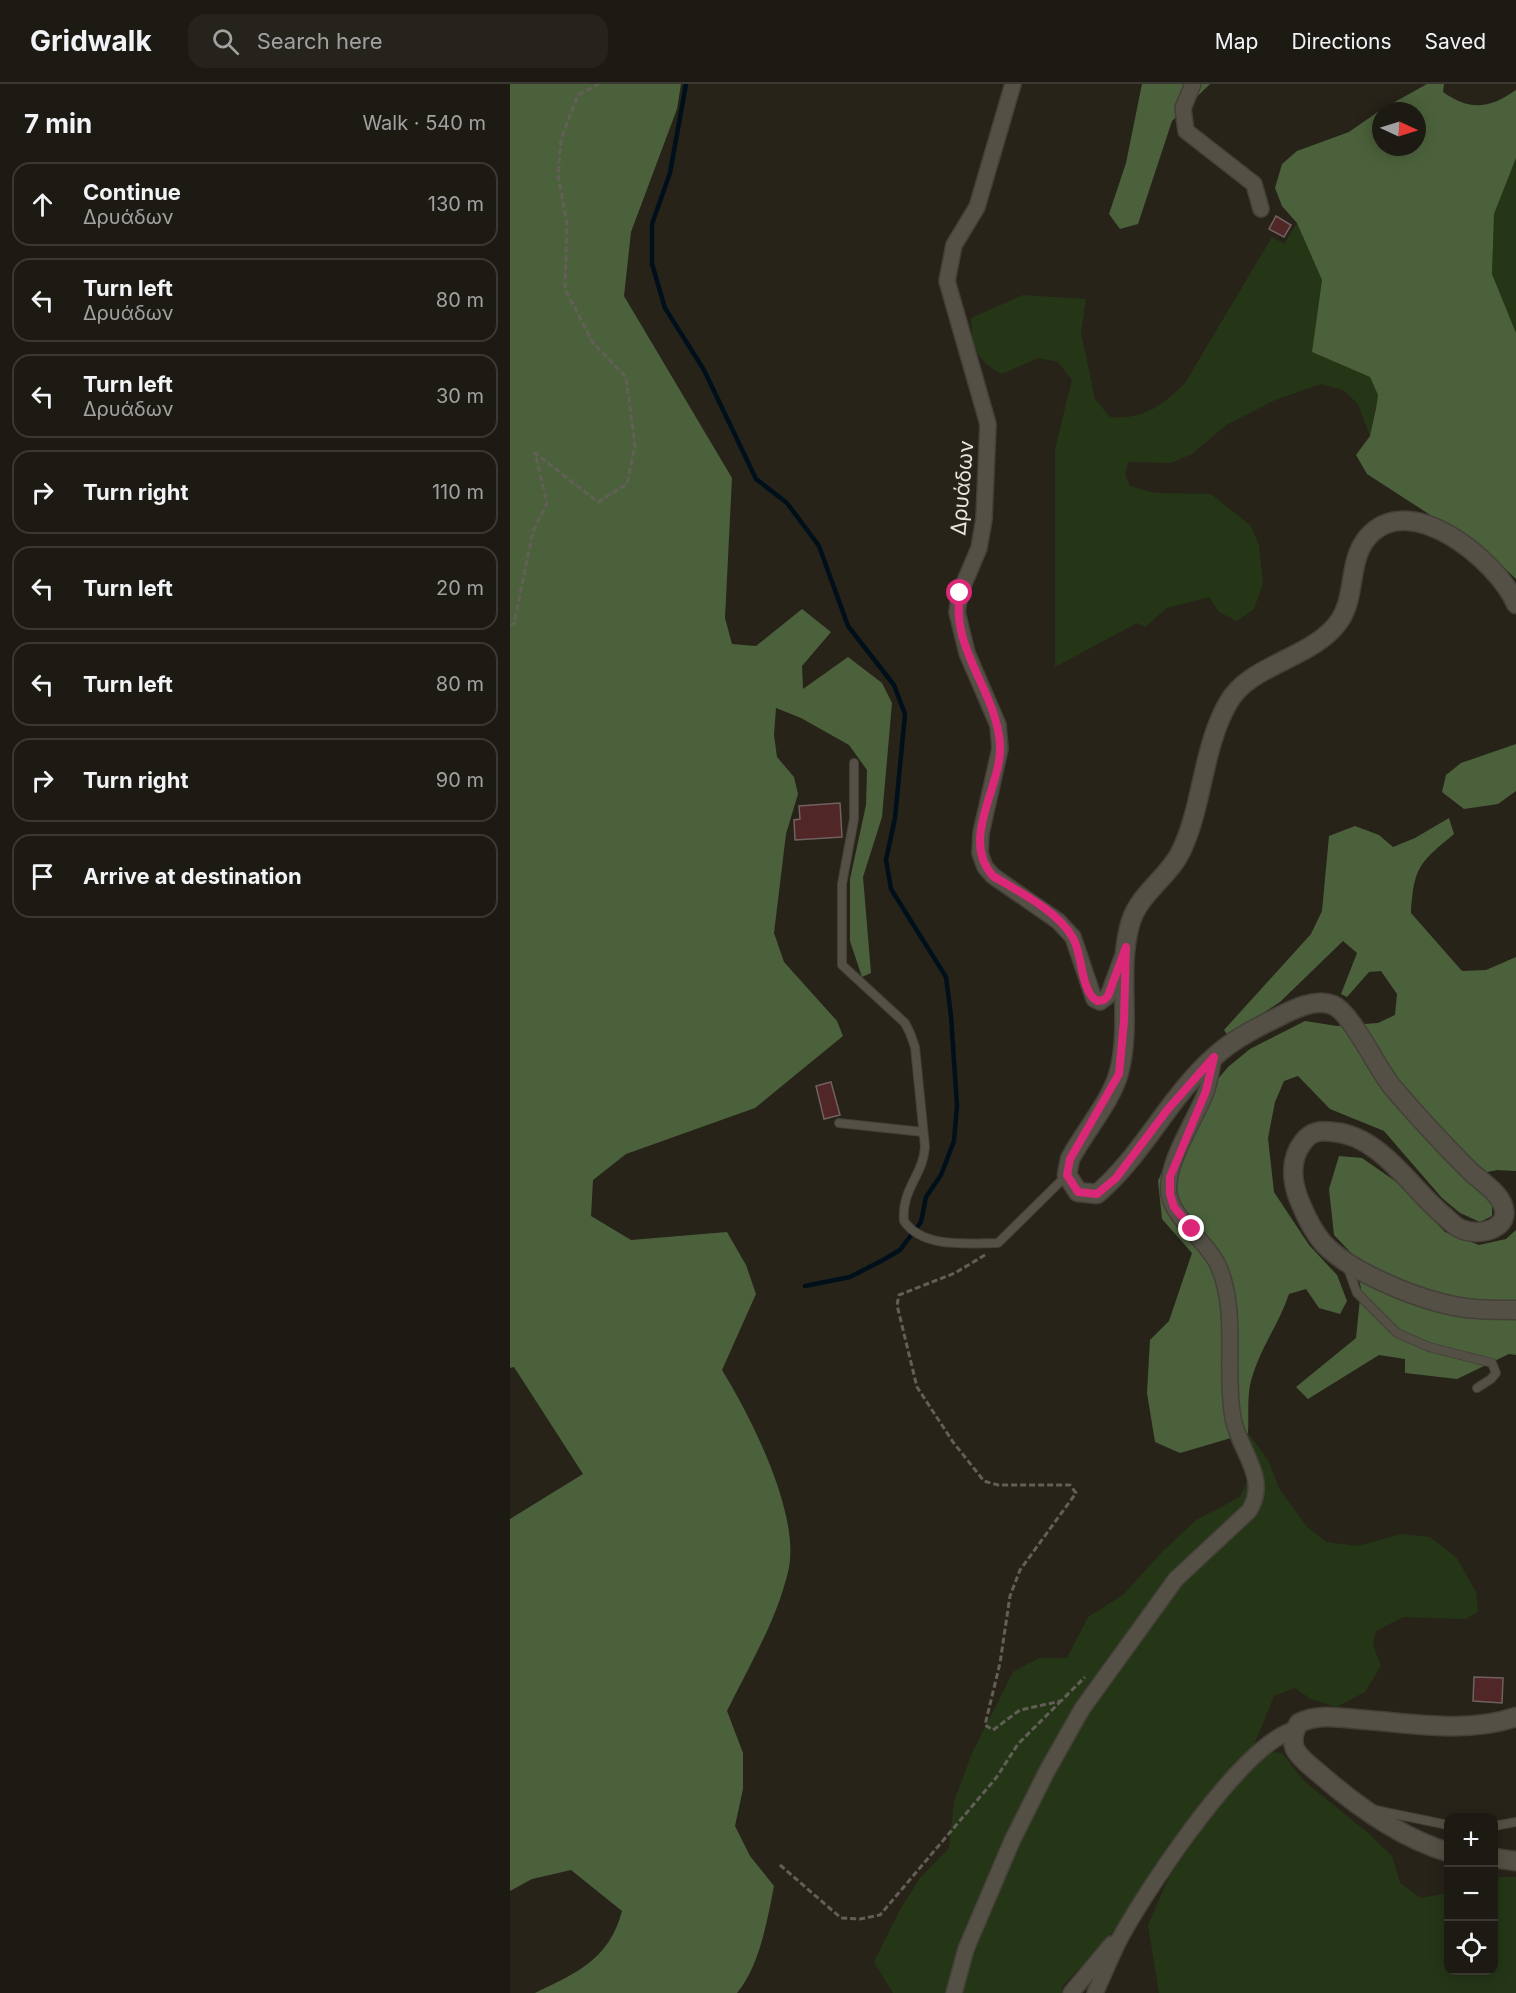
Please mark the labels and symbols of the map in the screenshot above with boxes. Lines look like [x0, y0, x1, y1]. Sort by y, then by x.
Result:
north arrow [1372, 102, 1426, 156]
street label: Δρυάδων [945, 440, 979, 536]
route start [946, 579, 972, 605]
route end [1178, 1215, 1204, 1241]

